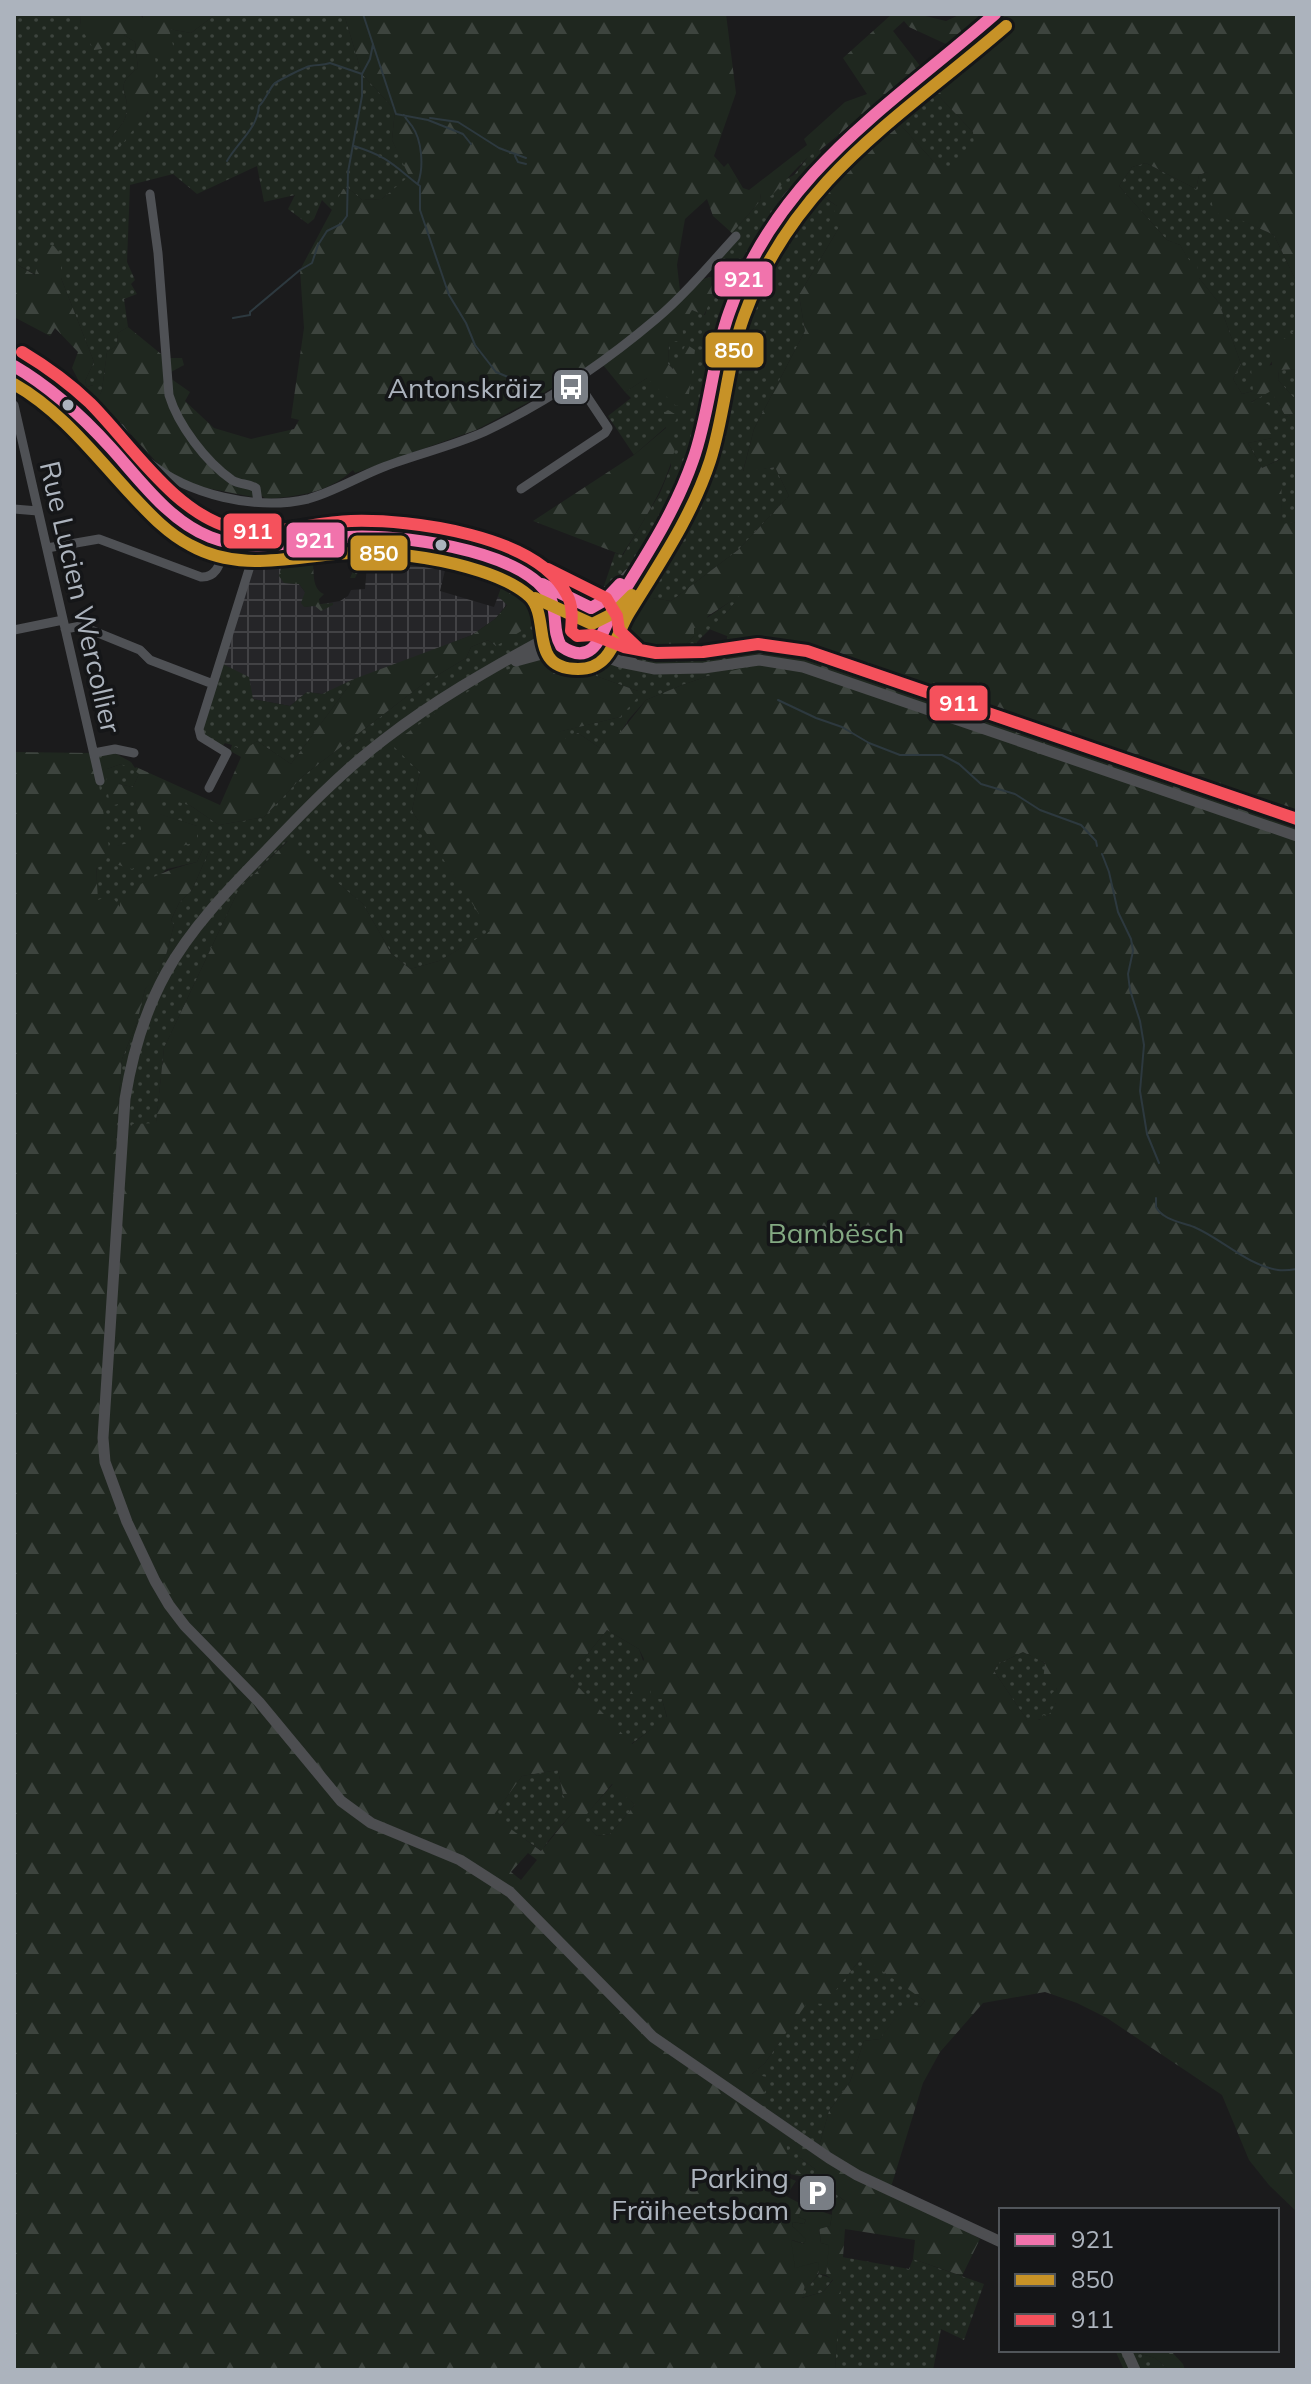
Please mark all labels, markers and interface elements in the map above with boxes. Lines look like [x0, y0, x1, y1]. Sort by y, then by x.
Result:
line badge: 921 [713, 260, 774, 298]
text: 921 [724, 265, 764, 293]
line badge: 850 [704, 331, 765, 369]
text: 850 [714, 336, 754, 364]
bus stop icon: Antonskräiz [550, 366, 592, 408]
place label: Antonskräiz [387, 370, 543, 405]
unlabelled marker [60, 397, 76, 413]
street label: Rue Lucien Wercollier [33, 457, 130, 737]
line badge: 911 [222, 512, 283, 550]
text: 911 [233, 517, 273, 545]
line badge: 921 [285, 521, 346, 559]
text: 921 [295, 526, 335, 554]
line badge: 850 [349, 534, 409, 572]
unlabelled marker [433, 537, 449, 553]
text: 850 [359, 539, 399, 567]
line badge: 911 [928, 684, 989, 722]
text: 911 [939, 689, 979, 717]
park label: Bambësch [768, 1215, 904, 1250]
place label: Parking Fräiheetsbam [611, 2160, 789, 2227]
parking icon: Parking Fräiheetsbam [796, 2172, 838, 2214]
legend [999, 2208, 1279, 2352]
text: 921 [1071, 2224, 1114, 2254]
text: 850 [1071, 2264, 1114, 2294]
text: 911 [1071, 2304, 1114, 2334]

